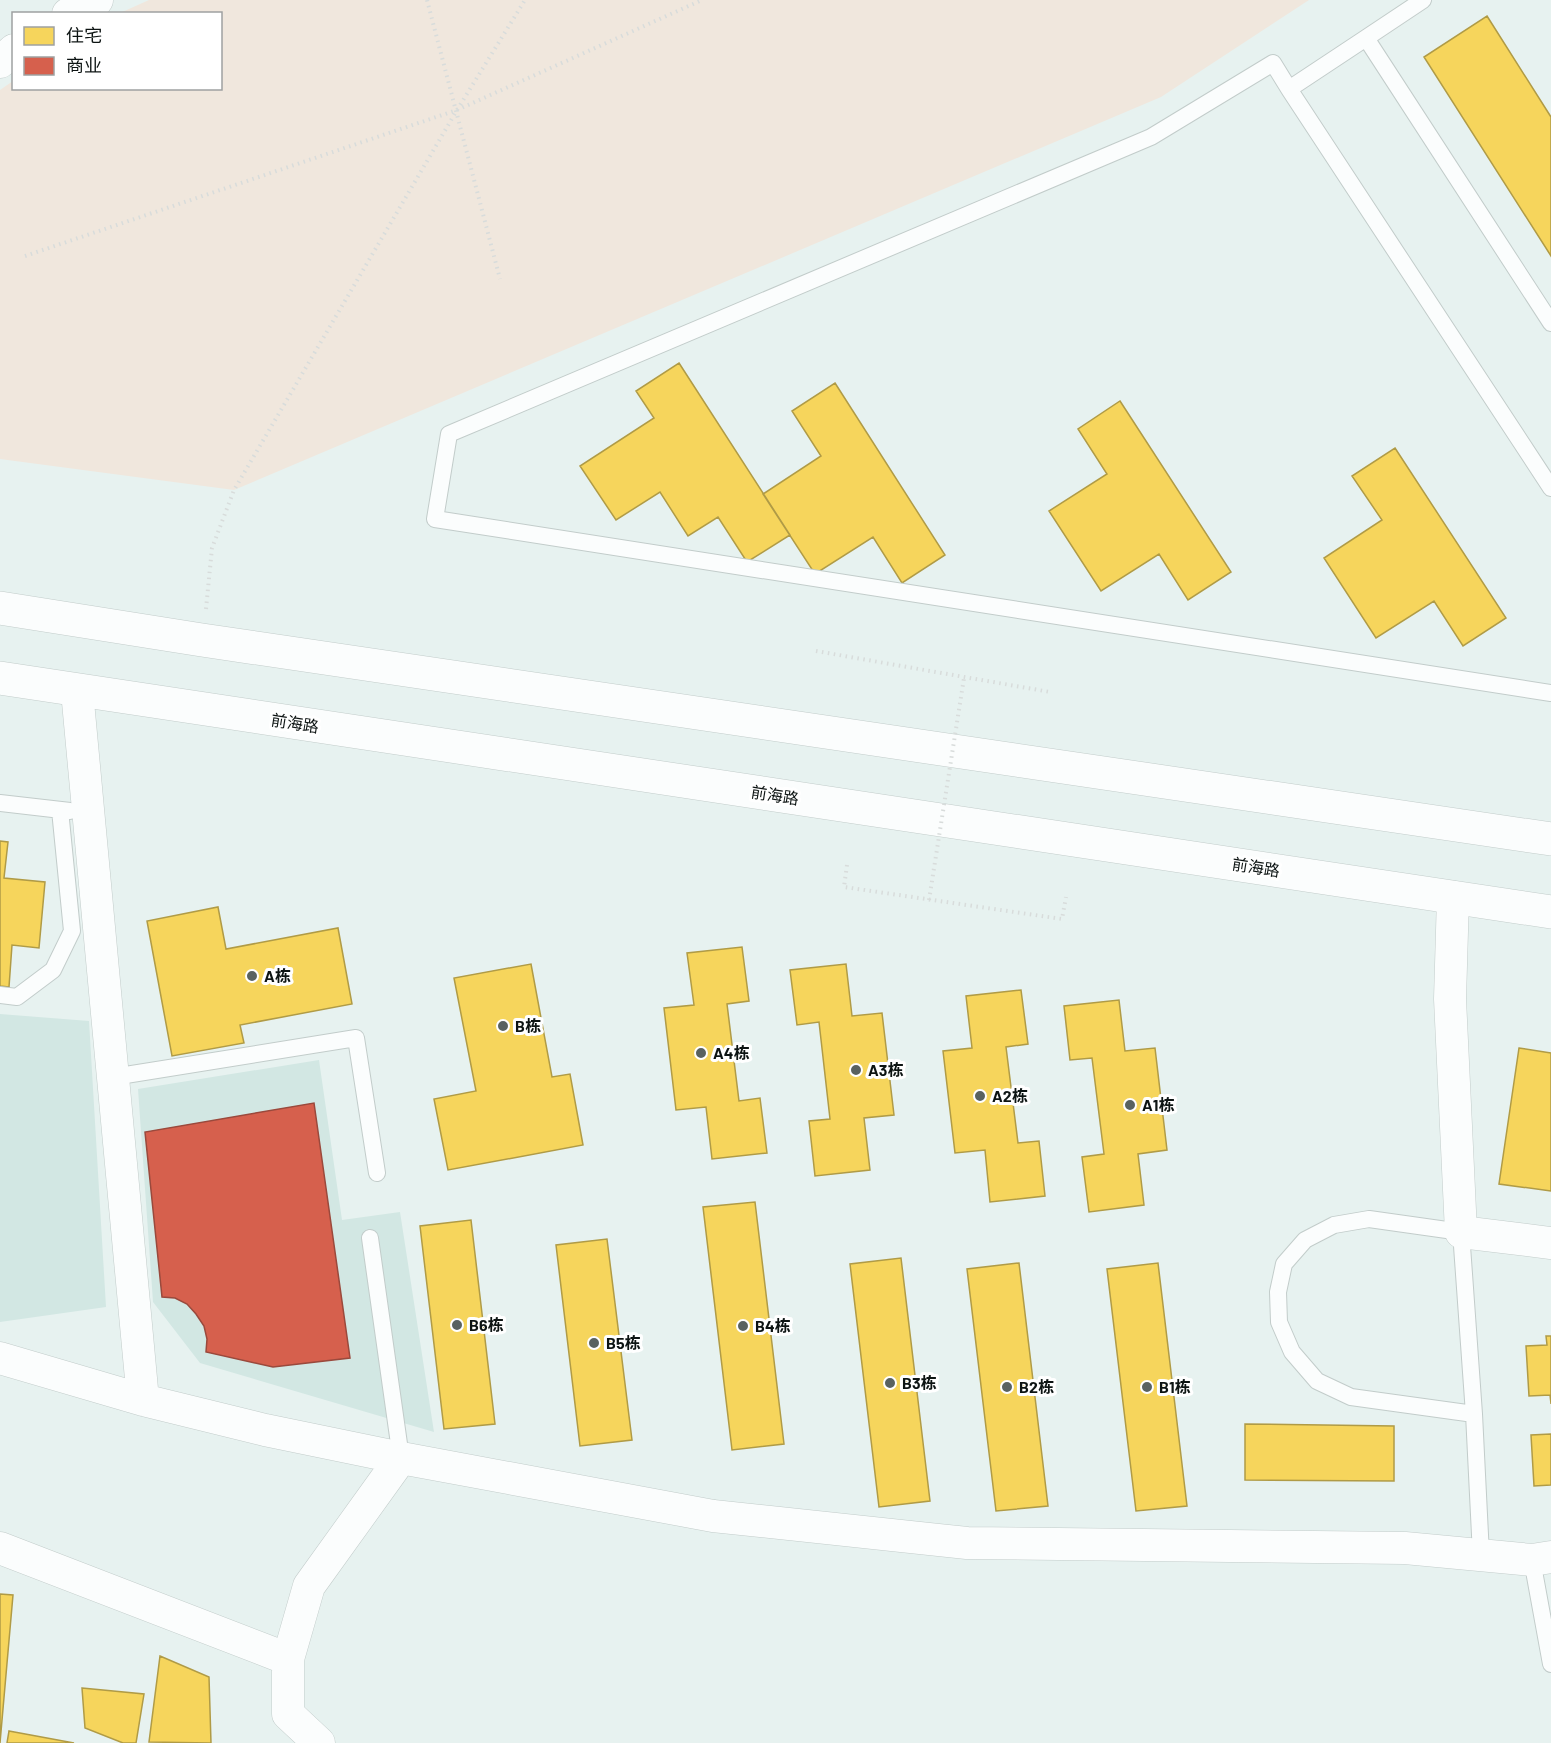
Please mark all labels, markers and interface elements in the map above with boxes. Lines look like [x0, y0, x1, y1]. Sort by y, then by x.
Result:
legend [12, 12, 222, 90]
text: 住宅 [66, 24, 102, 46]
text: 商业 [66, 54, 102, 76]
street label: 前海路 [270, 709, 320, 736]
street label: 前海路 [750, 781, 800, 808]
street label: 前海路 [1231, 853, 1281, 880]
place label: A栋 [264, 966, 291, 985]
marker: A栋 [245, 969, 259, 983]
place label: B栋 [515, 1016, 541, 1035]
marker: B栋 [496, 1019, 510, 1033]
place label: A4栋 [713, 1043, 749, 1062]
marker: A4栋 [694, 1046, 708, 1060]
place label: A3栋 [868, 1060, 903, 1079]
marker: A3栋 [849, 1063, 863, 1077]
place label: A2栋 [992, 1086, 1028, 1105]
marker: A2栋 [973, 1089, 987, 1103]
place label: A1栋 [1142, 1095, 1174, 1114]
marker: A1栋 [1123, 1098, 1137, 1112]
place label: B6栋 [469, 1315, 504, 1334]
place label: B4栋 [755, 1316, 791, 1335]
marker: B6栋 [450, 1318, 464, 1332]
marker: B4栋 [736, 1319, 750, 1333]
place label: B5栋 [606, 1333, 641, 1352]
marker: B5栋 [587, 1336, 601, 1350]
place label: B3栋 [902, 1373, 937, 1392]
marker: B3栋 [883, 1376, 897, 1390]
place label: B2栋 [1019, 1377, 1054, 1396]
place label: B1栋 [1159, 1377, 1191, 1396]
marker: B2栋 [1000, 1380, 1014, 1394]
marker: B1栋 [1140, 1380, 1154, 1394]

